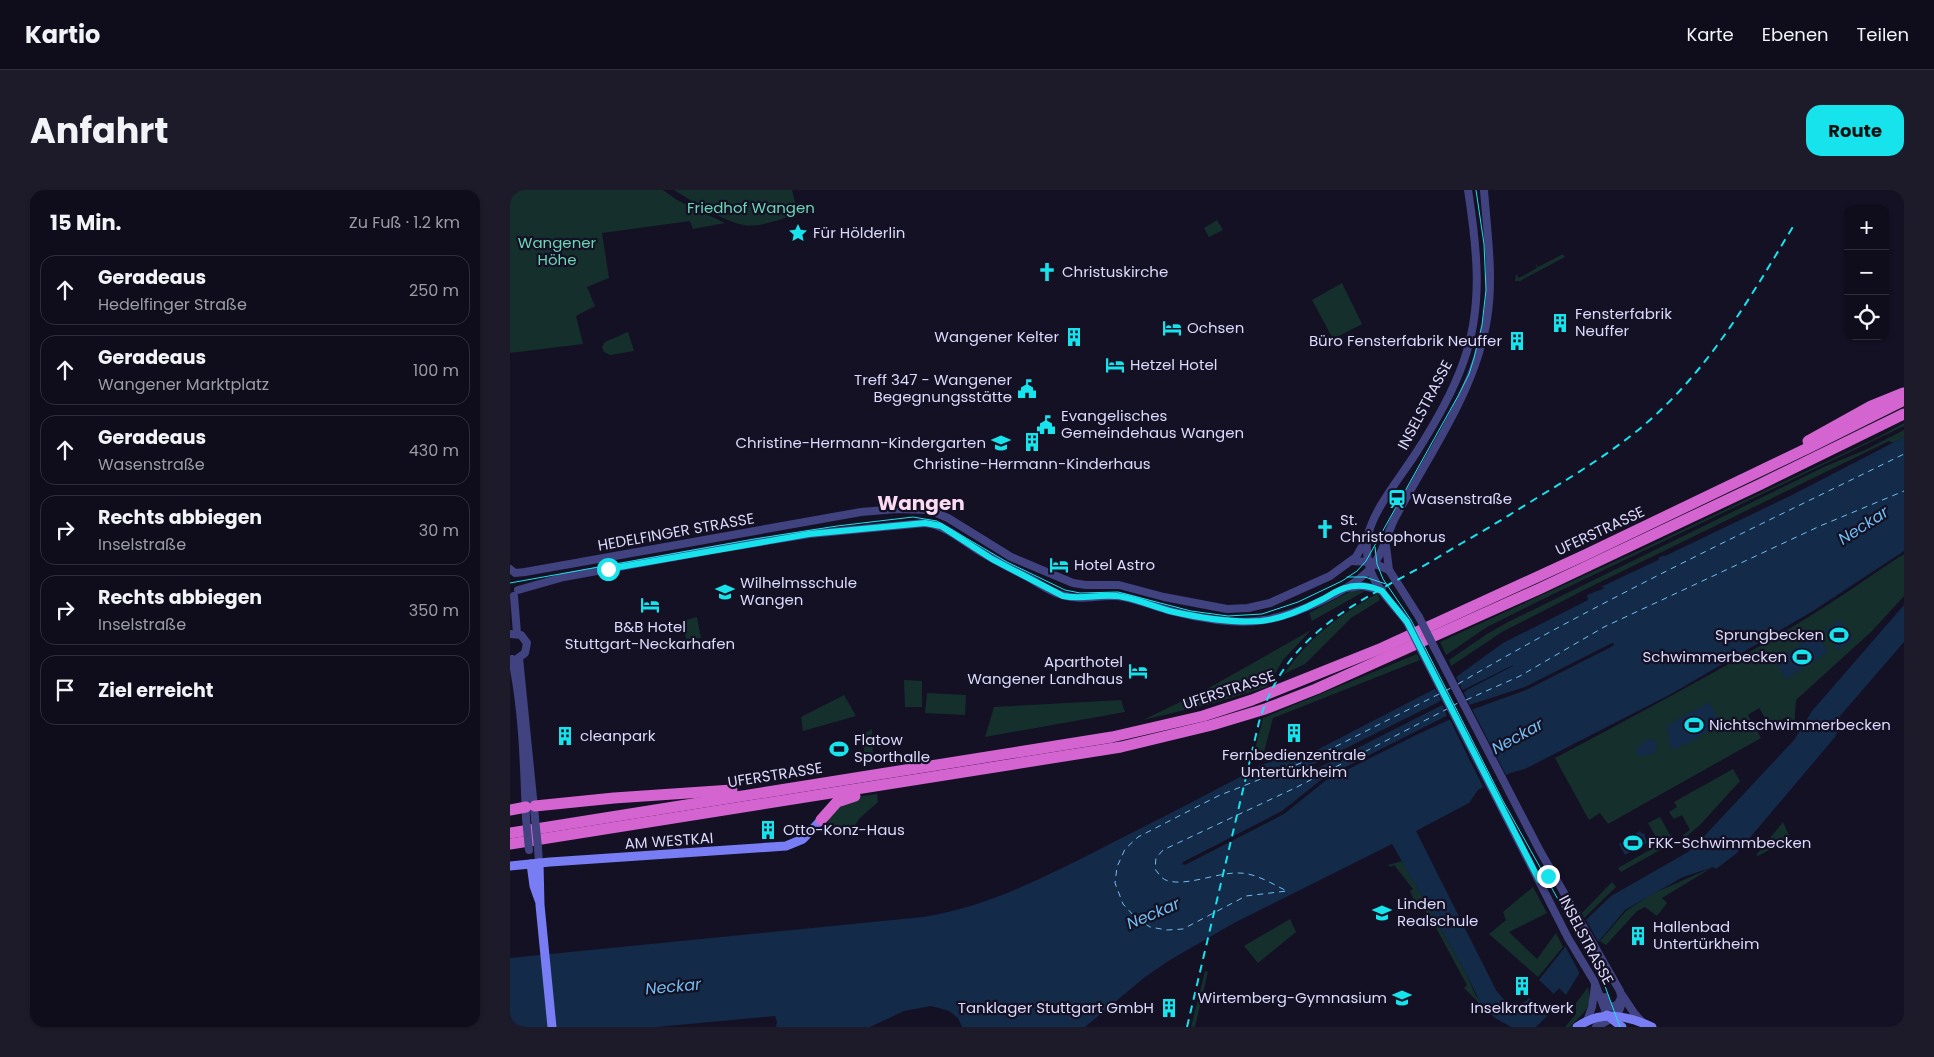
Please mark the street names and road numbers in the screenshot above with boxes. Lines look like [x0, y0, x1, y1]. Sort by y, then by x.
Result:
street label: INSELSTRASSE [1392, 356, 1457, 453]
street label: UFERSTRASSE [1552, 501, 1648, 560]
street label: HEDELFINGER STRASSE [596, 507, 756, 556]
street label: UFERSTRASSE [1180, 665, 1278, 714]
street label: UFERSTRASSE [726, 757, 824, 792]
street label: AM WESTKAI [624, 827, 714, 854]
street label: INSELSTRASSE [1554, 891, 1619, 988]

